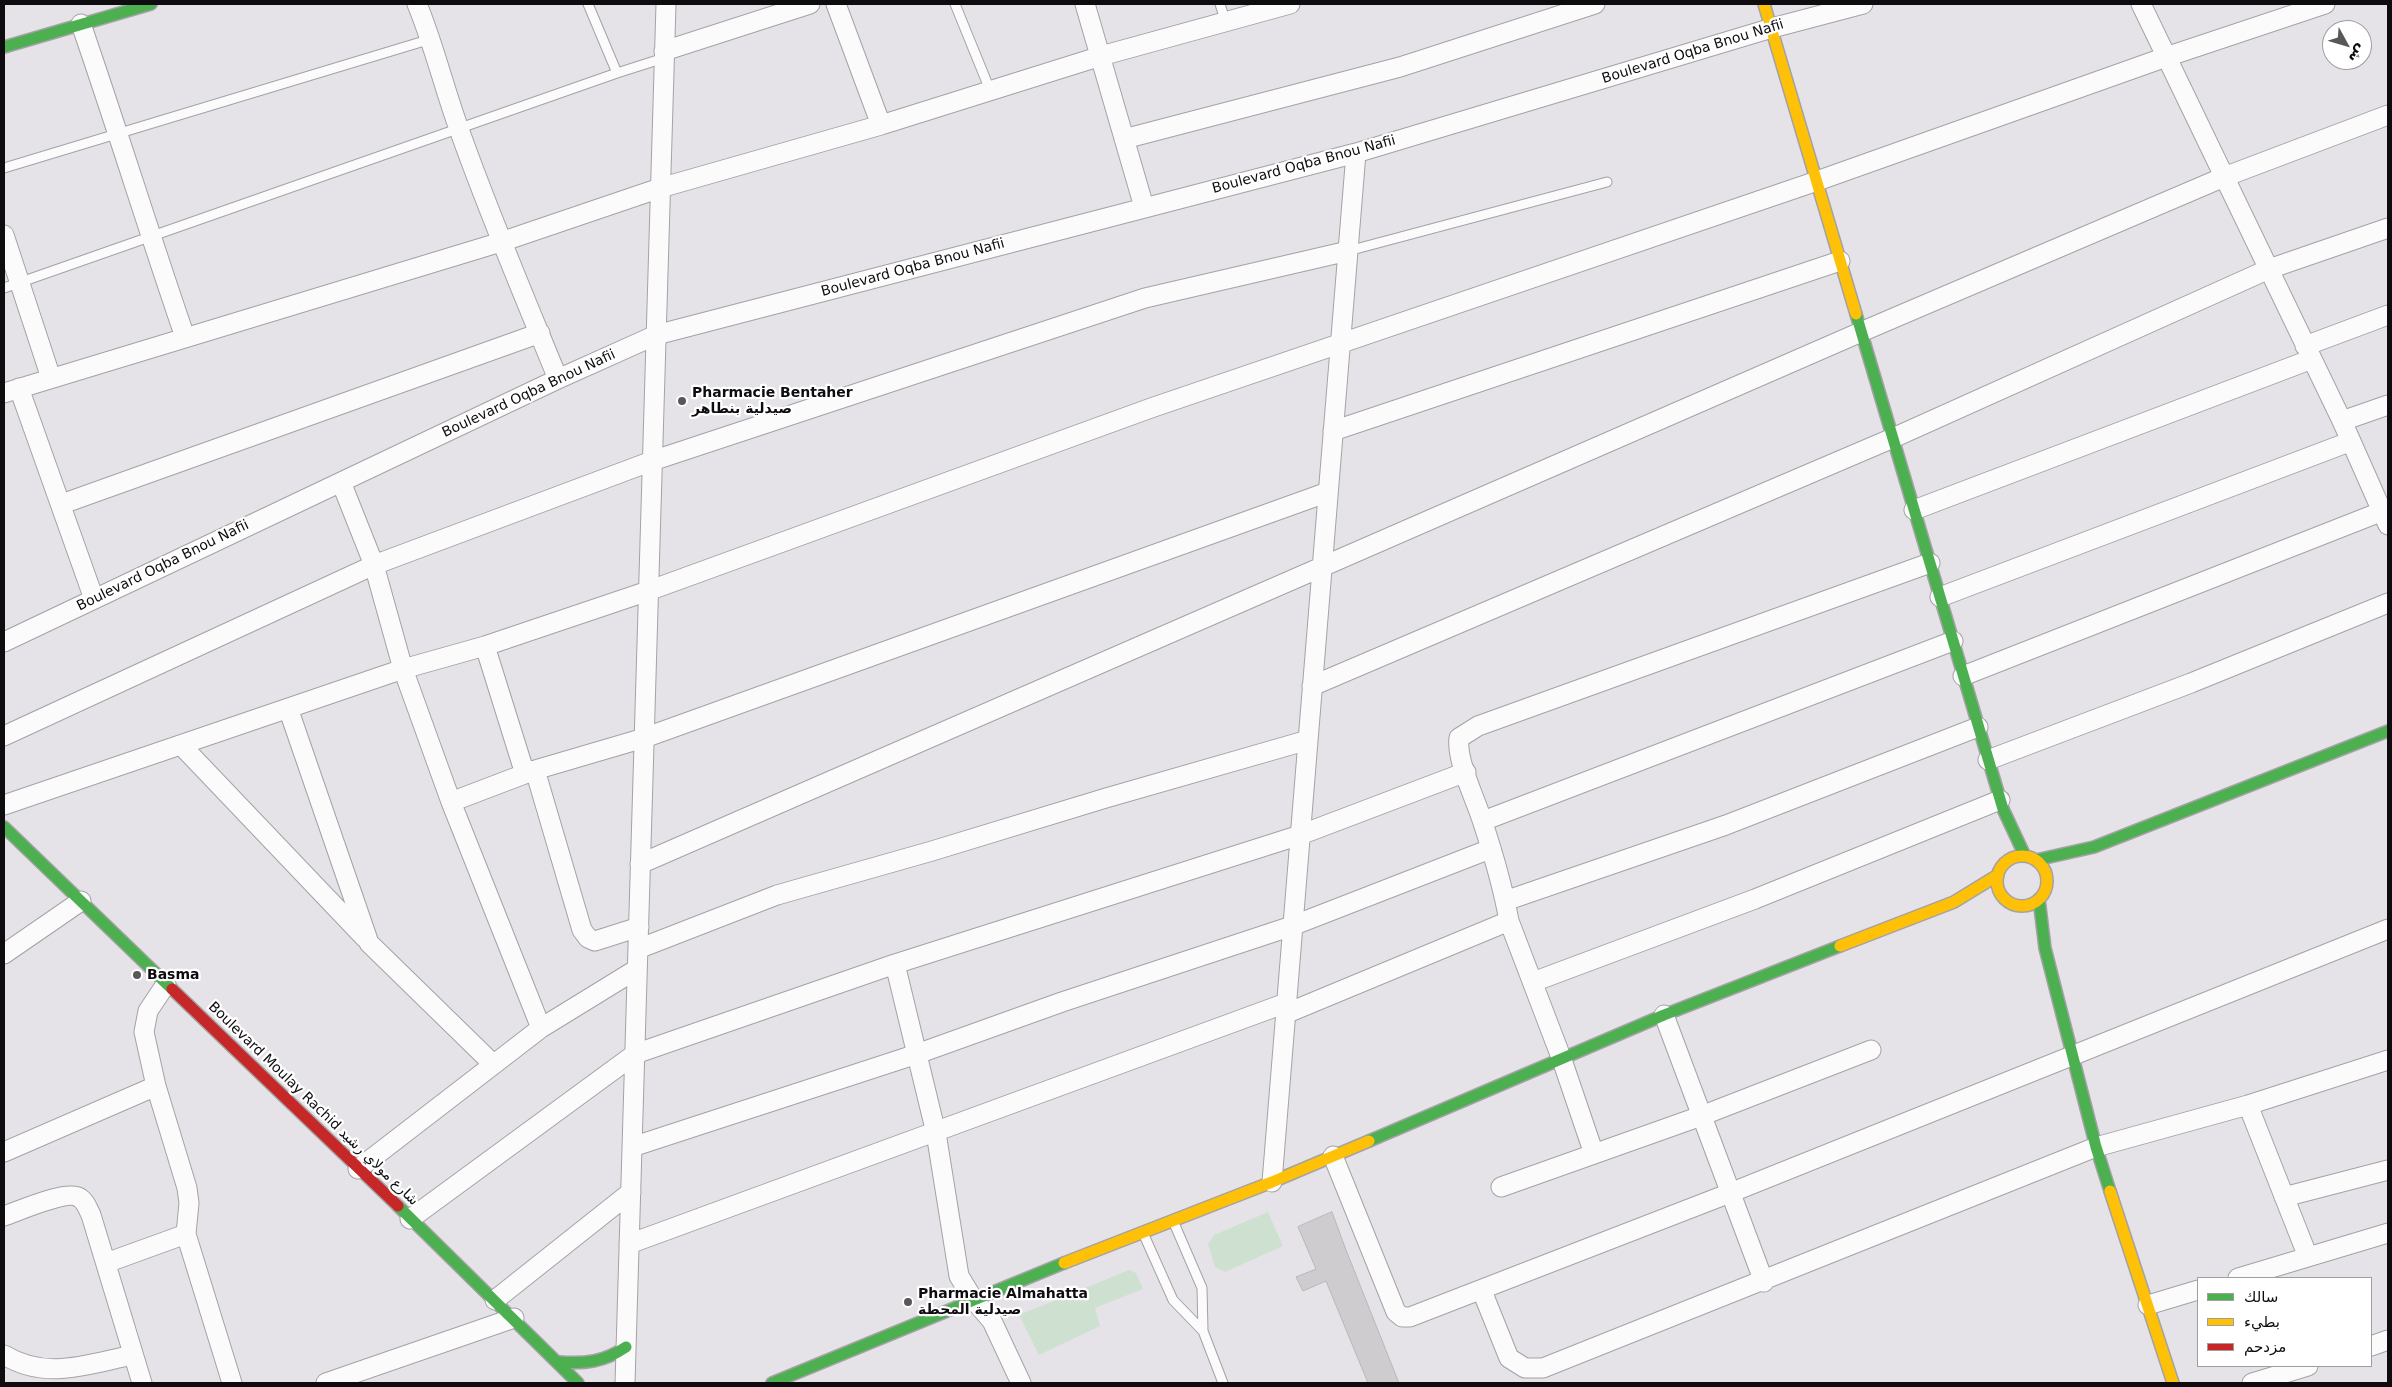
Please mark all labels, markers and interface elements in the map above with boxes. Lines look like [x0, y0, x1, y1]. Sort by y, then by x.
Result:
street label: Boulevard Oqba Bnou Nafii [1600, 16, 1786, 88]
north arrow [2322, 20, 2372, 70]
text: ش [2346, 41, 2370, 66]
street label: Boulevard Oqba Bnou Nafii [1210, 132, 1398, 198]
street label: Boulevard Oqba Bnou Nafii [819, 235, 1007, 301]
street label: Boulevard Oqba Bnou Nafii [440, 346, 618, 442]
place label: Pharmacie Bentaher صيدلية بنطاهر [692, 385, 853, 418]
marker: Pharmacie Bentaher صيدلية بنطاهر [676, 395, 688, 407]
street label: Boulevard Oqba Bnou Nafii [74, 517, 252, 615]
place label: Basma [147, 967, 199, 983]
marker: Basma [131, 969, 143, 981]
street label: Boulevard Moulay Rachid شارع مولاي رشيد [204, 999, 422, 1209]
legend [2197, 1277, 2372, 1367]
place label: Pharmacie Almahatta صيدلية المحطة [918, 1286, 1088, 1318]
text: سالك [2244, 1288, 2278, 1306]
marker: Pharmacie Almahatta صيدلية المحطة [902, 1296, 914, 1308]
text: بطيء [2244, 1313, 2280, 1331]
text: مزدحم [2244, 1338, 2286, 1356]

